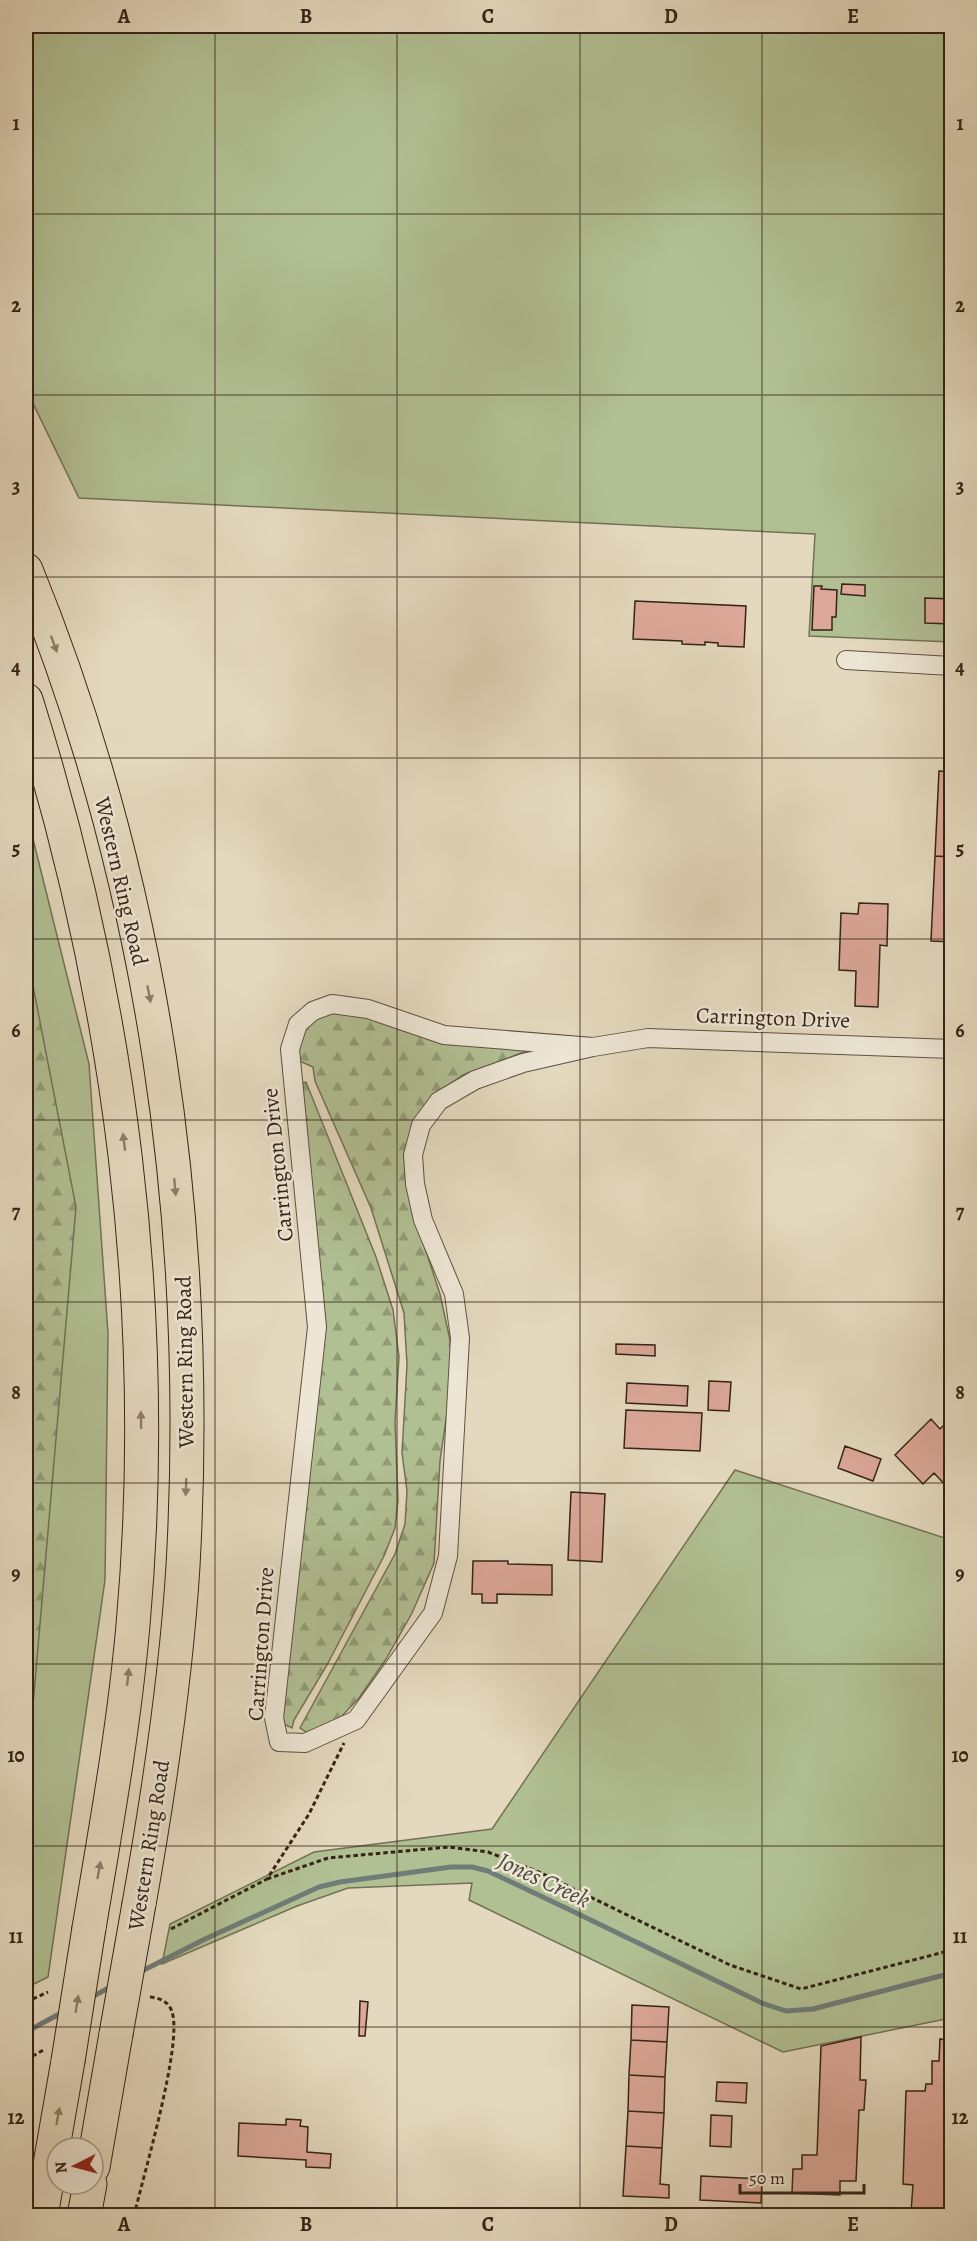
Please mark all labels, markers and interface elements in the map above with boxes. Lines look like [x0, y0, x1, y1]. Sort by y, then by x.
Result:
text: A [117, 3, 131, 30]
text: B [300, 3, 312, 30]
text: C [482, 3, 494, 30]
text: D [664, 3, 678, 30]
text: E [847, 3, 859, 30]
text: 1 [12, 110, 20, 137]
text: 1 [956, 110, 964, 137]
text: 2 [11, 292, 21, 319]
text: 2 [955, 292, 965, 319]
text: 3 [12, 473, 20, 500]
text: 3 [956, 473, 964, 500]
one-way arrow [49, 635, 59, 653]
text: 4 [11, 654, 21, 681]
text: 4 [955, 654, 965, 681]
street label: Western Ring Road [87, 793, 155, 969]
text: 5 [12, 835, 20, 862]
text: 5 [956, 835, 964, 862]
one-way arrow [144, 985, 154, 1004]
street label: Carrington Drive [695, 1000, 851, 1036]
text: 6 [11, 1017, 21, 1044]
text: 6 [955, 1017, 965, 1044]
street label: Carrington Drive [255, 1087, 301, 1243]
one-way arrow [119, 1132, 128, 1151]
one-way arrow [170, 1178, 180, 1197]
text: 7 [12, 1198, 21, 1225]
text: 7 [956, 1198, 965, 1225]
street label: Western Ring Road [168, 1275, 202, 1449]
text: 8 [11, 1379, 21, 1406]
text: 8 [955, 1379, 965, 1406]
one-way arrow [136, 1410, 146, 1429]
one-way arrow [181, 1477, 191, 1496]
text: 9 [11, 1560, 21, 1587]
text: 9 [955, 1560, 965, 1587]
street label: Carrington Drive [241, 1566, 281, 1722]
one-way arrow [123, 1668, 133, 1687]
text: 10 [7, 1742, 25, 1769]
text: 10 [951, 1742, 969, 1769]
street label: Western Ring Road [121, 1758, 177, 1934]
water label: Jones Creek [491, 1844, 596, 1916]
one-way arrow [95, 1861, 104, 1880]
text: 11 [9, 1923, 23, 1950]
text: 11 [953, 1923, 967, 1950]
one-way arrow [73, 1994, 82, 2013]
text: 12 [8, 2104, 25, 2131]
text: 12 [952, 2104, 969, 2131]
one-way arrow [54, 2107, 63, 2126]
north arrow [45, 2136, 105, 2196]
scale bar [740, 2157, 864, 2195]
text: N [49, 2160, 73, 2174]
text: 50 m [749, 2166, 785, 2190]
text: A [117, 2211, 131, 2238]
text: B [300, 2211, 312, 2238]
text: C [482, 2211, 494, 2238]
text: D [664, 2211, 678, 2238]
text: E [847, 2211, 859, 2238]

